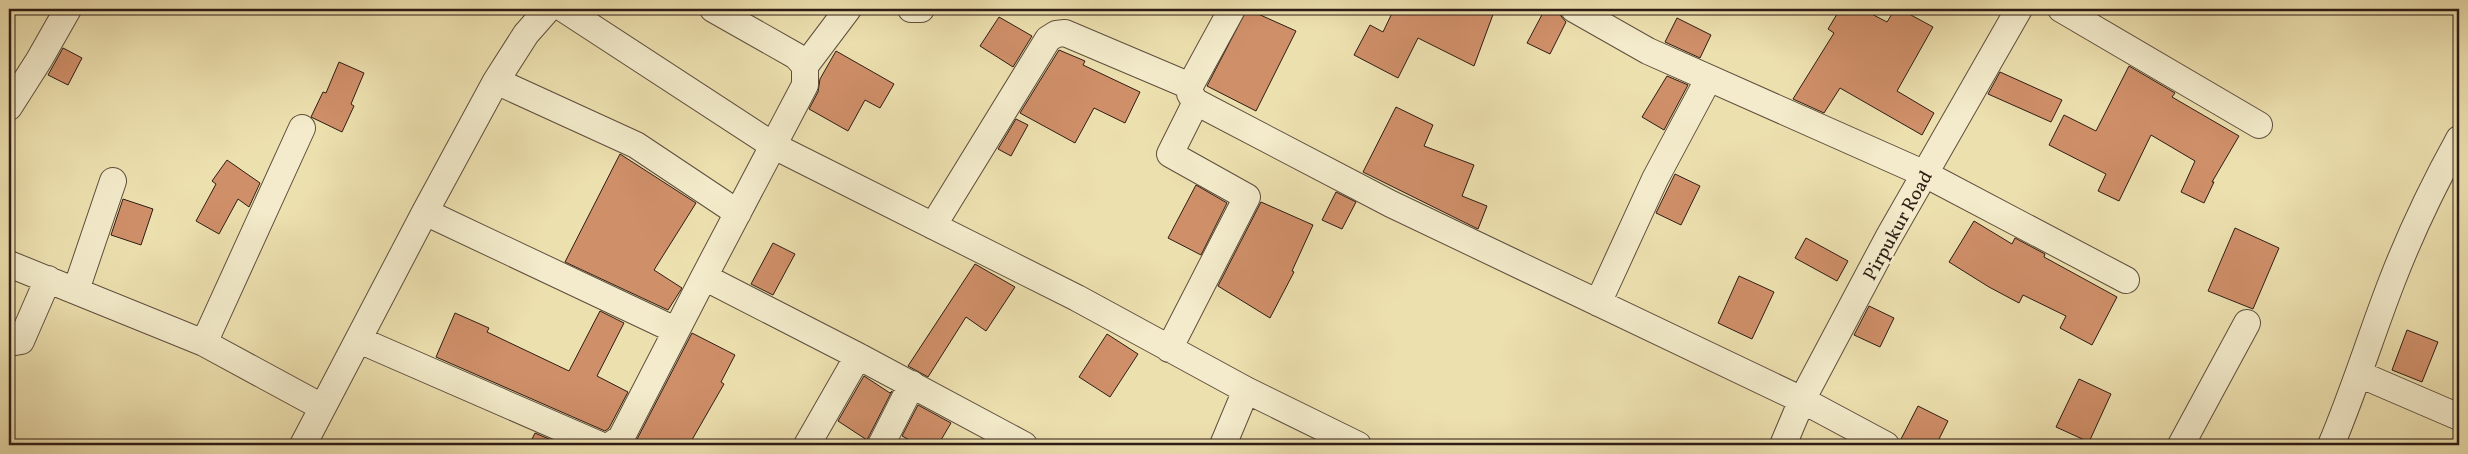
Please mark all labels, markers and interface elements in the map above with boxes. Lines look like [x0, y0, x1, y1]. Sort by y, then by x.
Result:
street label: Pirpukur Road [1858, 166, 1940, 286]

